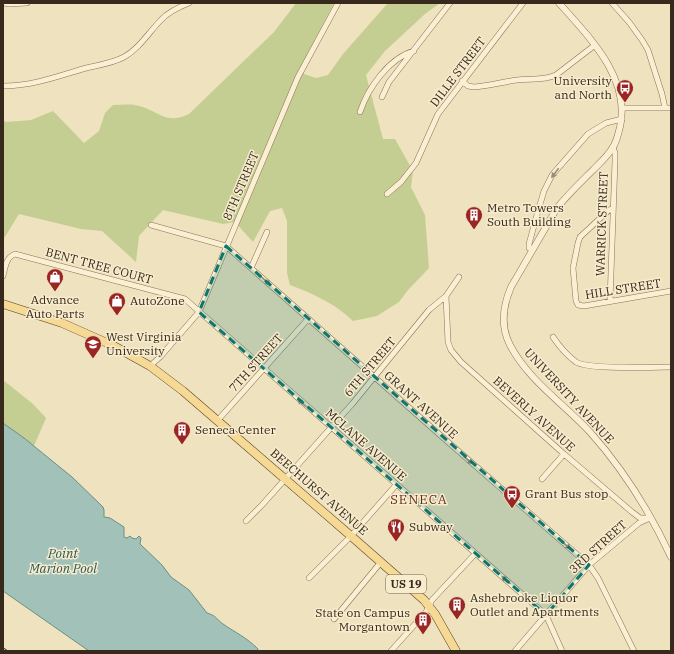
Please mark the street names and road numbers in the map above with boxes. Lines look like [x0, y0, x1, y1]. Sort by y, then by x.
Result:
street label: DILLE STREET [427, 34, 489, 109]
street label: 8TH STREET [219, 149, 262, 222]
street label: WARRICK STREET [592, 171, 611, 277]
street label: BENT TREE COURT [44, 244, 155, 287]
street label: HILL STREET [584, 275, 662, 302]
street label: 7TH STREET [226, 330, 286, 395]
street label: 6TH STREET [340, 334, 399, 400]
street label: UNIVERSITY AVENUE [521, 345, 617, 446]
street label: GRANT AVENUE [381, 368, 461, 442]
street label: BEVERLY AVENUE [490, 373, 578, 454]
street label: MCLANE AVENUE [323, 405, 410, 484]
street label: BEECHURST AVENUE [268, 445, 371, 538]
street label: 3RD STREET [566, 517, 630, 576]
road number: US 19 [386, 575, 426, 593]

